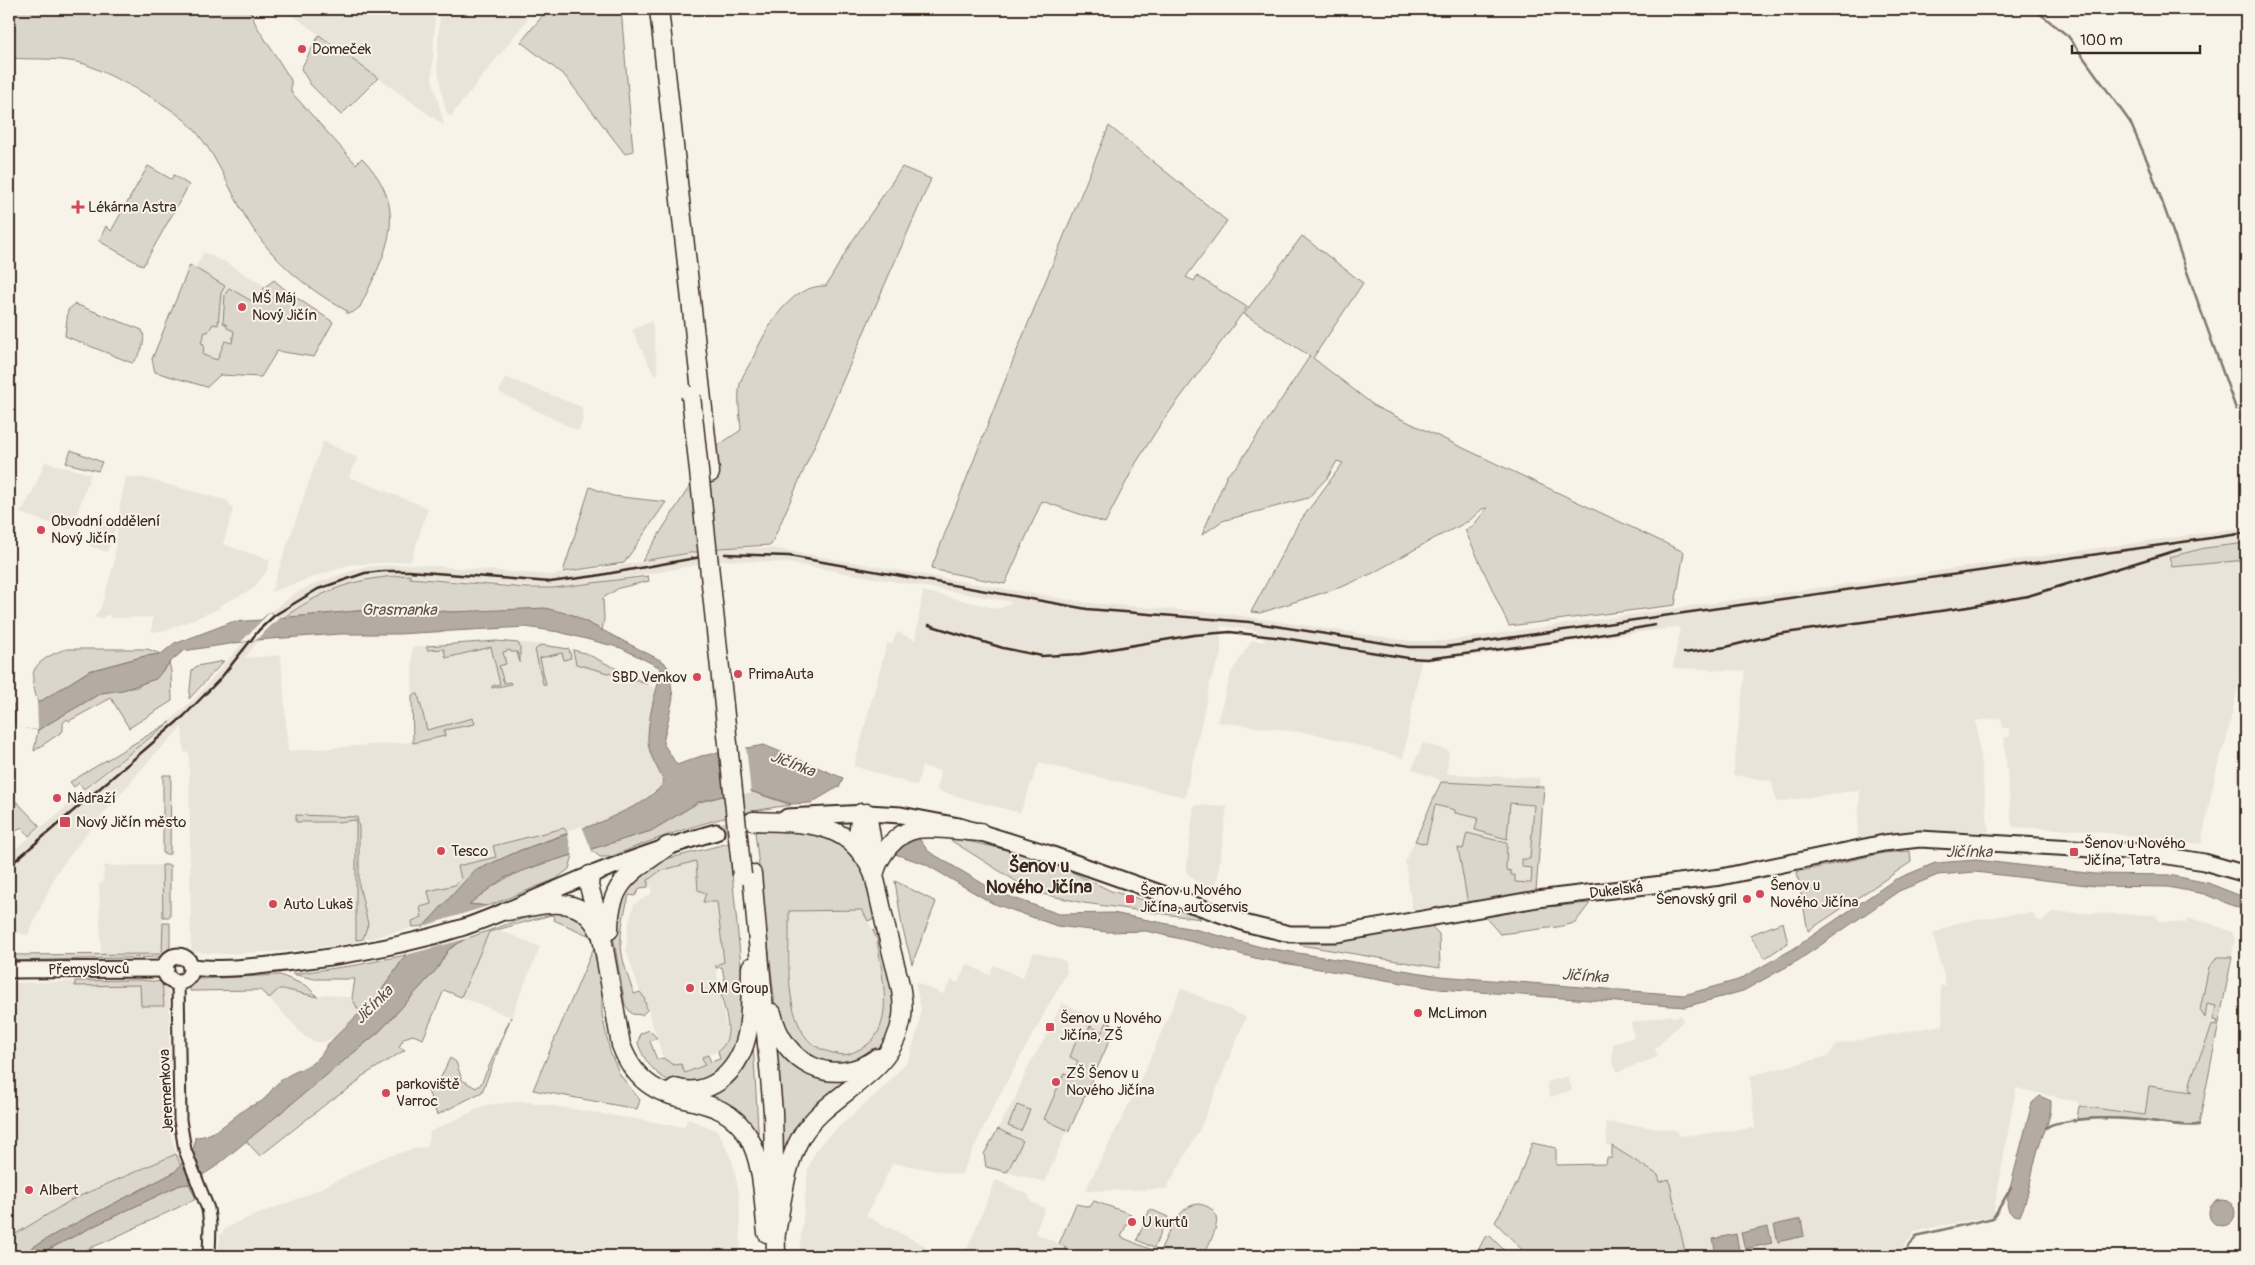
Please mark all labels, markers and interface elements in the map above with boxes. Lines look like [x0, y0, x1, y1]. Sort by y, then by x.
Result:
scale bar [2072, 22, 2200, 54]
text: 100 m [2080, 31, 2123, 50]
place label: Domeček [312, 40, 372, 59]
marker: Domeček [296, 43, 308, 55]
place label: Lékárna Astra [88, 198, 177, 217]
marker: Lékárna Astra [72, 201, 84, 213]
place label: MŠ Máj Nový Jičín [252, 289, 317, 325]
marker: MŠ Máj Nový Jičín [236, 301, 248, 313]
place label: Obvodní oddělení Nový Jičín [51, 512, 160, 548]
marker: Obvodní oddělení Nový Jičín [35, 524, 47, 536]
water label: Grasmanka [361, 600, 438, 620]
place label: PrimaAuta [748, 665, 814, 684]
place label: SBD Venkov [611, 668, 687, 687]
marker: PrimaAuta [732, 668, 744, 680]
marker: SBD Venkov [691, 671, 703, 683]
water label: Jičínka [767, 746, 819, 782]
place label: Nádraží [67, 789, 116, 808]
marker: Nádraží [51, 792, 63, 804]
place label: Nový Jičín město [76, 813, 186, 832]
marker: Nový Jičín město [58, 815, 72, 829]
place label: Šenov u Nového Jičína, Tatra [2084, 834, 2186, 870]
place label: Tesco [451, 842, 488, 861]
water label: Jičínka [1946, 842, 1994, 862]
marker: Tesco [435, 845, 447, 857]
marker: Šenov u Nového Jičína, Tatra [2068, 846, 2080, 858]
district label: Šenov u Nového Jičína [986, 854, 1093, 899]
place label: Šenov u Nového Jičína [1770, 876, 1859, 912]
street label: Dukelská [1588, 878, 1644, 903]
place label: Šenov u Nového Jičína, autoservis [1140, 881, 1248, 917]
marker: Šenov u Nového Jičína [1754, 888, 1766, 900]
place label: Šenovský gril [1656, 890, 1737, 909]
marker: Šenov u Nového Jičína, autoservis [1124, 893, 1136, 905]
marker: Šenovský gril [1741, 893, 1753, 905]
place label: Auto Lukaš [283, 895, 353, 914]
marker: Auto Lukaš [267, 898, 279, 910]
street label: Přemyslovců [48, 959, 130, 980]
water label: Jičínka [1561, 964, 1610, 988]
place label: LXM Group [700, 979, 769, 998]
water label: Jičínka [350, 980, 398, 1028]
marker: LXM Group [684, 982, 696, 994]
place label: McLimon [1428, 1004, 1487, 1023]
marker: McLimon [1412, 1007, 1424, 1019]
place label: Šenov u Nového Jičína, ZŠ [1060, 1009, 1162, 1045]
marker: Šenov u Nového Jičína, ZŠ [1044, 1021, 1056, 1033]
street label: Jeremenkova [155, 1049, 178, 1133]
place label: ZŠ Šenov u Nového Jičína [1066, 1064, 1155, 1100]
place label: parkoviště Varroc [396, 1075, 460, 1111]
marker: ZŠ Šenov u Nového Jičína [1050, 1076, 1062, 1088]
marker: parkoviště Varroc [380, 1087, 392, 1099]
place label: Albert [39, 1181, 79, 1200]
marker: Albert [23, 1184, 35, 1196]
place label: U kurtů [1142, 1213, 1188, 1232]
marker: U kurtů [1126, 1216, 1138, 1228]

